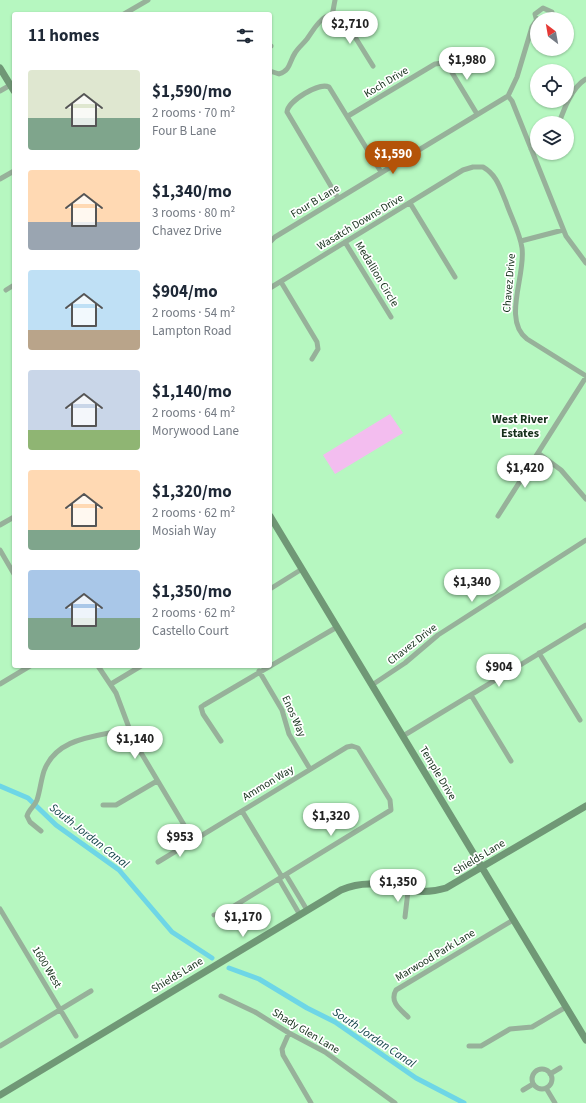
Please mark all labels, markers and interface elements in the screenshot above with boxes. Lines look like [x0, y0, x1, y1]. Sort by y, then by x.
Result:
pin: $2,710 [317, 11, 383, 45]
north arrow [530, 12, 574, 56]
map controls [530, 12, 574, 160]
text: $2,710 [331, 15, 369, 33]
text: 11 homes [28, 24, 99, 48]
icon: filters [234, 25, 256, 47]
pin: $1,980 [434, 47, 500, 81]
text: $1,980 [448, 51, 486, 69]
street label: Koch Drive [361, 63, 411, 101]
button: locate [530, 64, 574, 108]
text: $1,590/mo [152, 80, 232, 104]
icon: home [60, 86, 108, 134]
text: 2 rooms · 70 m² [152, 104, 235, 122]
button: layers [530, 116, 574, 160]
text: Four B Lane [152, 122, 216, 140]
pin: $1,590 [360, 141, 426, 175]
text: $1,590 [374, 145, 412, 163]
text: $1,340/mo [152, 180, 232, 204]
street label: Four B Lane [288, 180, 343, 221]
icon: home [60, 186, 108, 234]
street label: Wasatch Downs Drive [314, 190, 406, 254]
text: 3 rooms · 80 m² [152, 204, 235, 222]
text: Chavez Drive [152, 222, 222, 240]
street label: Medallion Circle [352, 239, 403, 310]
street label: Chavez Drive [499, 252, 519, 313]
text: $904/mo [152, 280, 218, 304]
icon: home [60, 286, 108, 334]
text: 2 rooms · 54 m² [152, 304, 235, 322]
text: Lampton Road [152, 322, 232, 340]
text: $1,140/mo [152, 380, 232, 404]
icon: home [60, 386, 108, 434]
text: 2 rooms · 64 m² [152, 404, 235, 422]
district label: West River Estates [492, 411, 548, 442]
text: Morywood Lane [152, 422, 239, 440]
pin: $1,420 [492, 455, 558, 489]
text: $1,420 [506, 459, 544, 477]
text: $1,320/mo [152, 480, 232, 504]
icon: home [60, 486, 108, 534]
text: 2 rooms · 62 m² [152, 504, 235, 522]
text: Mosiah Way [152, 522, 216, 540]
pin: $1,340 [439, 569, 505, 603]
text: $1,340 [453, 573, 491, 591]
text: $1,350/mo [152, 580, 232, 604]
icon: home [60, 586, 108, 634]
text: 2 rooms · 62 m² [152, 604, 235, 622]
street label: Chavez Drive [384, 620, 440, 668]
text: Castello Court [152, 622, 229, 640]
pin: $904 [475, 654, 523, 688]
text: $904 [485, 658, 513, 676]
street label: Enos Way [278, 693, 310, 739]
pin: $1,140 [102, 726, 168, 760]
text: $1,140 [116, 730, 154, 748]
street label: Temple Drive [416, 743, 460, 803]
street label: Ammon Way [239, 762, 297, 804]
water label: South Jordan Canal [46, 799, 132, 873]
pin: $1,320 [298, 803, 364, 837]
text: $1,320 [312, 807, 350, 825]
pin: $953 [156, 824, 204, 858]
text: $953 [166, 828, 194, 846]
street label: Shields Lane [450, 835, 508, 878]
pin: $1,350 [365, 869, 431, 903]
text: $1,350 [379, 873, 417, 891]
pin: $1,170 [210, 904, 276, 938]
text: $1,170 [224, 908, 262, 926]
street label: Marwood Park Lane [392, 925, 478, 985]
street label: 1600 West [29, 943, 65, 991]
street label: Shields Lane [148, 953, 206, 996]
water label: South Jordan Canal [329, 1004, 419, 1072]
street label: Shady Glen Lane [269, 1005, 343, 1057]

